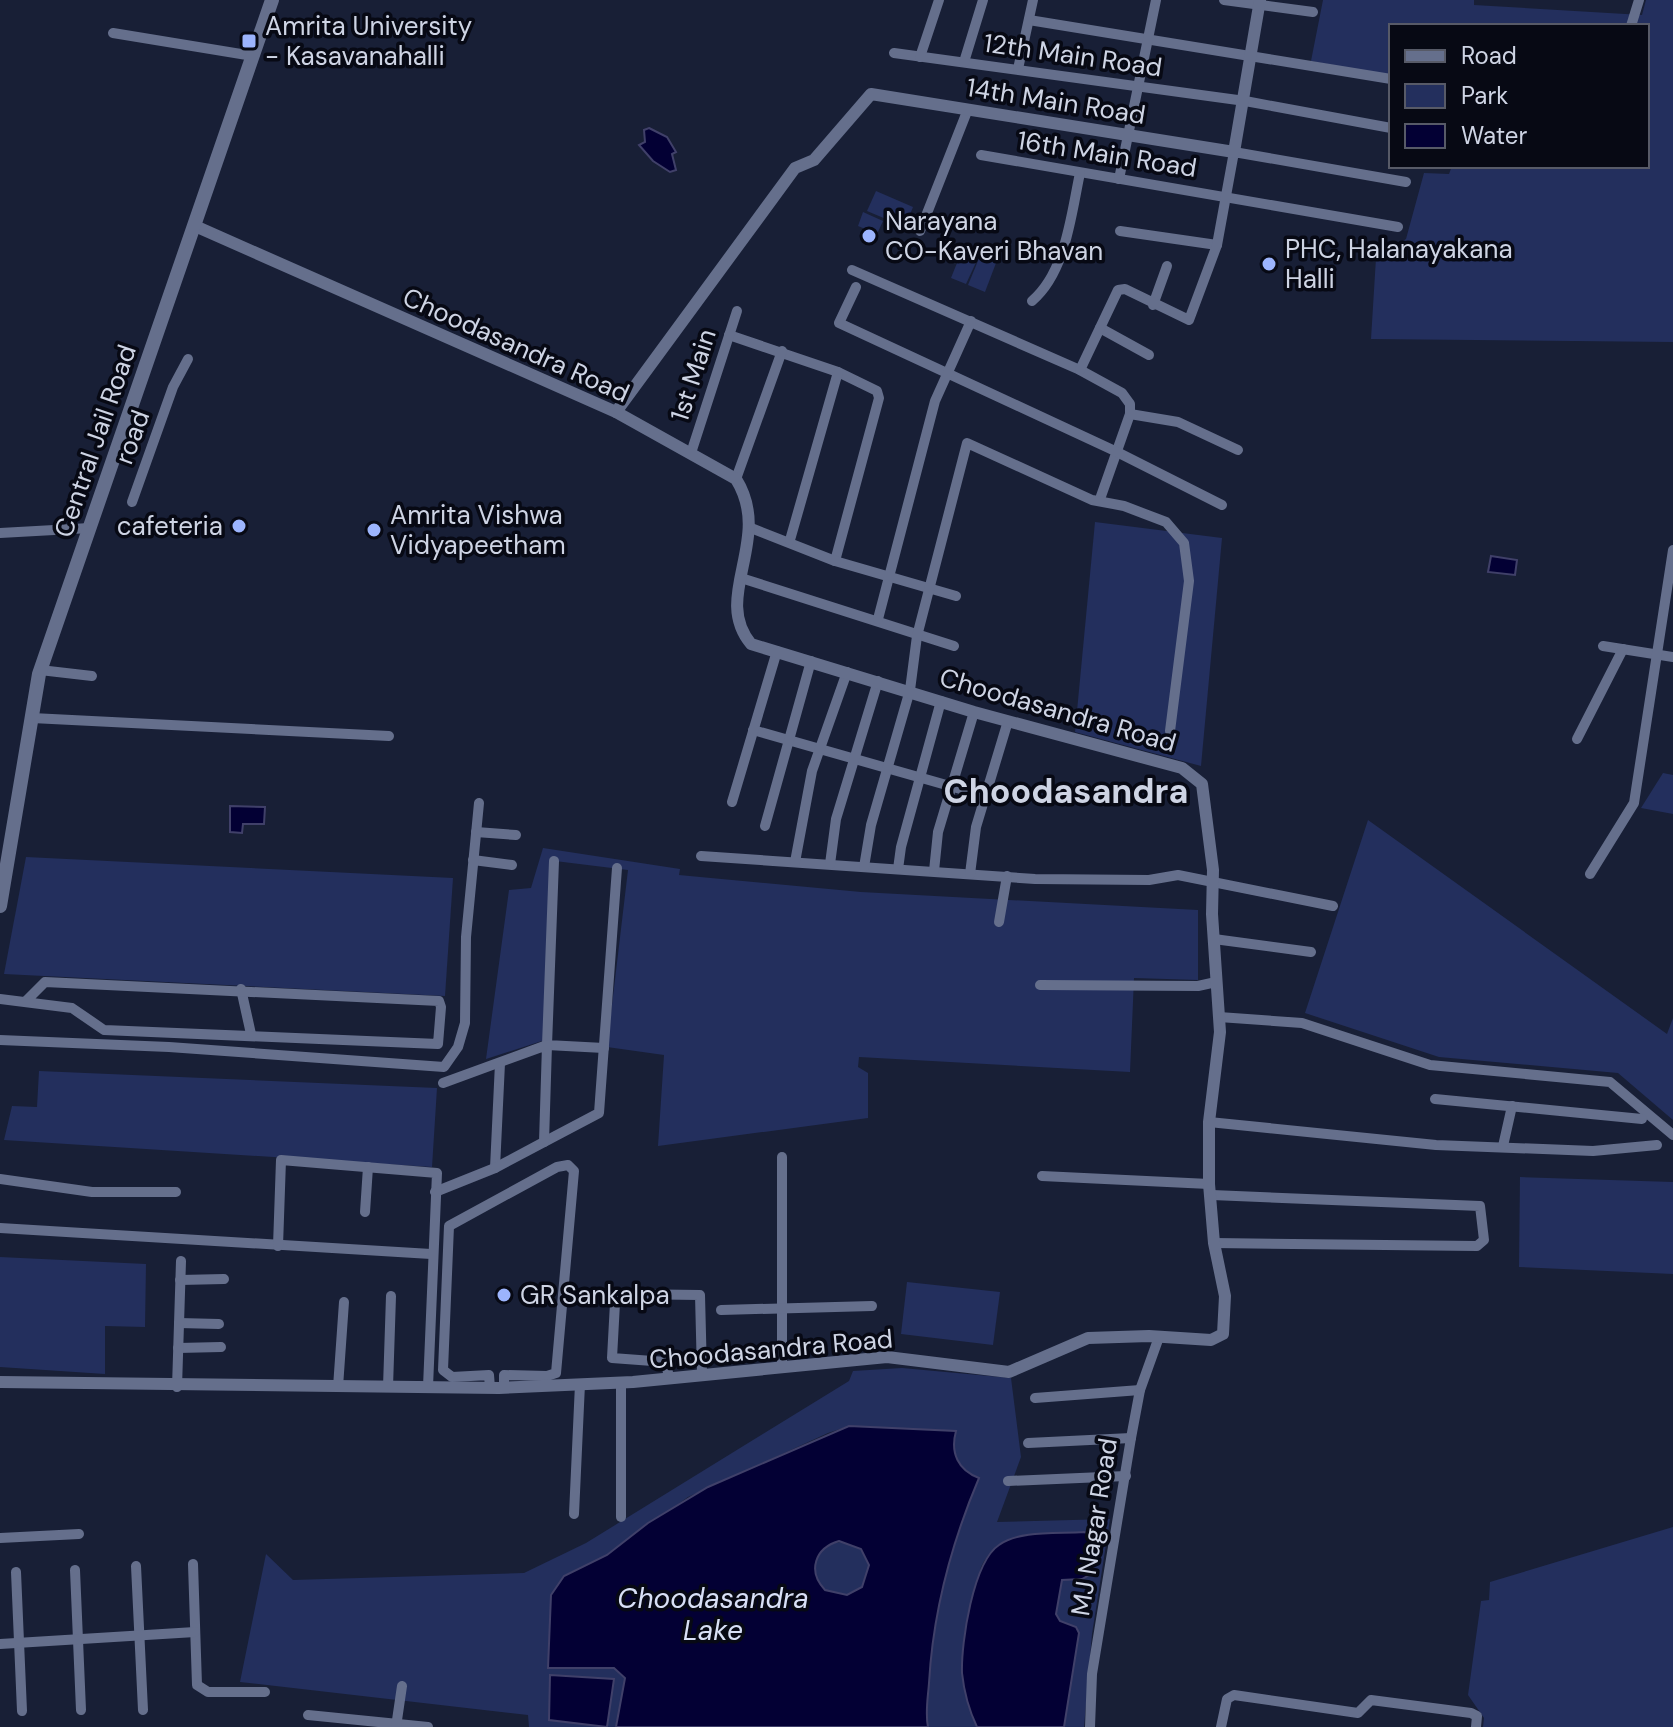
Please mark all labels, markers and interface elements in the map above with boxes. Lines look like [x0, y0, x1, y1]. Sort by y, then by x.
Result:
place label: Amrita University - Kasavanahalli [265, 9, 472, 73]
legend [1389, 24, 1649, 168]
street label: 12th Main Road [982, 26, 1164, 84]
marker: Amrita University - Kasavanahalli [240, 32, 258, 50]
text: Road [1461, 40, 1517, 71]
street label: 14th Main Road [964, 70, 1148, 132]
text: Park [1461, 80, 1508, 111]
text: Water [1461, 120, 1527, 151]
street label: 16th Main Road [1015, 123, 1199, 185]
place label: Narayana CO-Kaveri Bhavan [885, 204, 1103, 268]
marker: Narayana CO-Kaveri Bhavan [860, 227, 878, 245]
place label: PHC, Halanayakana Halli [1285, 232, 1513, 296]
marker: PHC, Halanayakana Halli [1260, 255, 1278, 273]
street label: Choodasandra Road [397, 280, 635, 410]
street label: 1st Main [662, 325, 724, 425]
street label: Central Jail Road [46, 340, 144, 542]
street label: road [107, 405, 157, 469]
place label: Amrita Vishwa Vidyapeetham [390, 498, 566, 562]
place label: cafeteria [117, 509, 223, 543]
marker: cafeteria [230, 517, 248, 535]
marker: Amrita Vishwa Vidyapeetham [365, 521, 383, 539]
street label: Choodasandra Road [936, 660, 1180, 760]
district label: Choodasandra [944, 769, 1188, 814]
place label: GR Sankalpa [520, 1278, 670, 1312]
marker: GR Sankalpa [495, 1286, 513, 1304]
street label: Choodasandra Road [648, 1321, 894, 1377]
street label: MJ Nagar Road [1063, 1436, 1125, 1618]
water label: Choodasandra Lake [617, 1580, 809, 1649]

